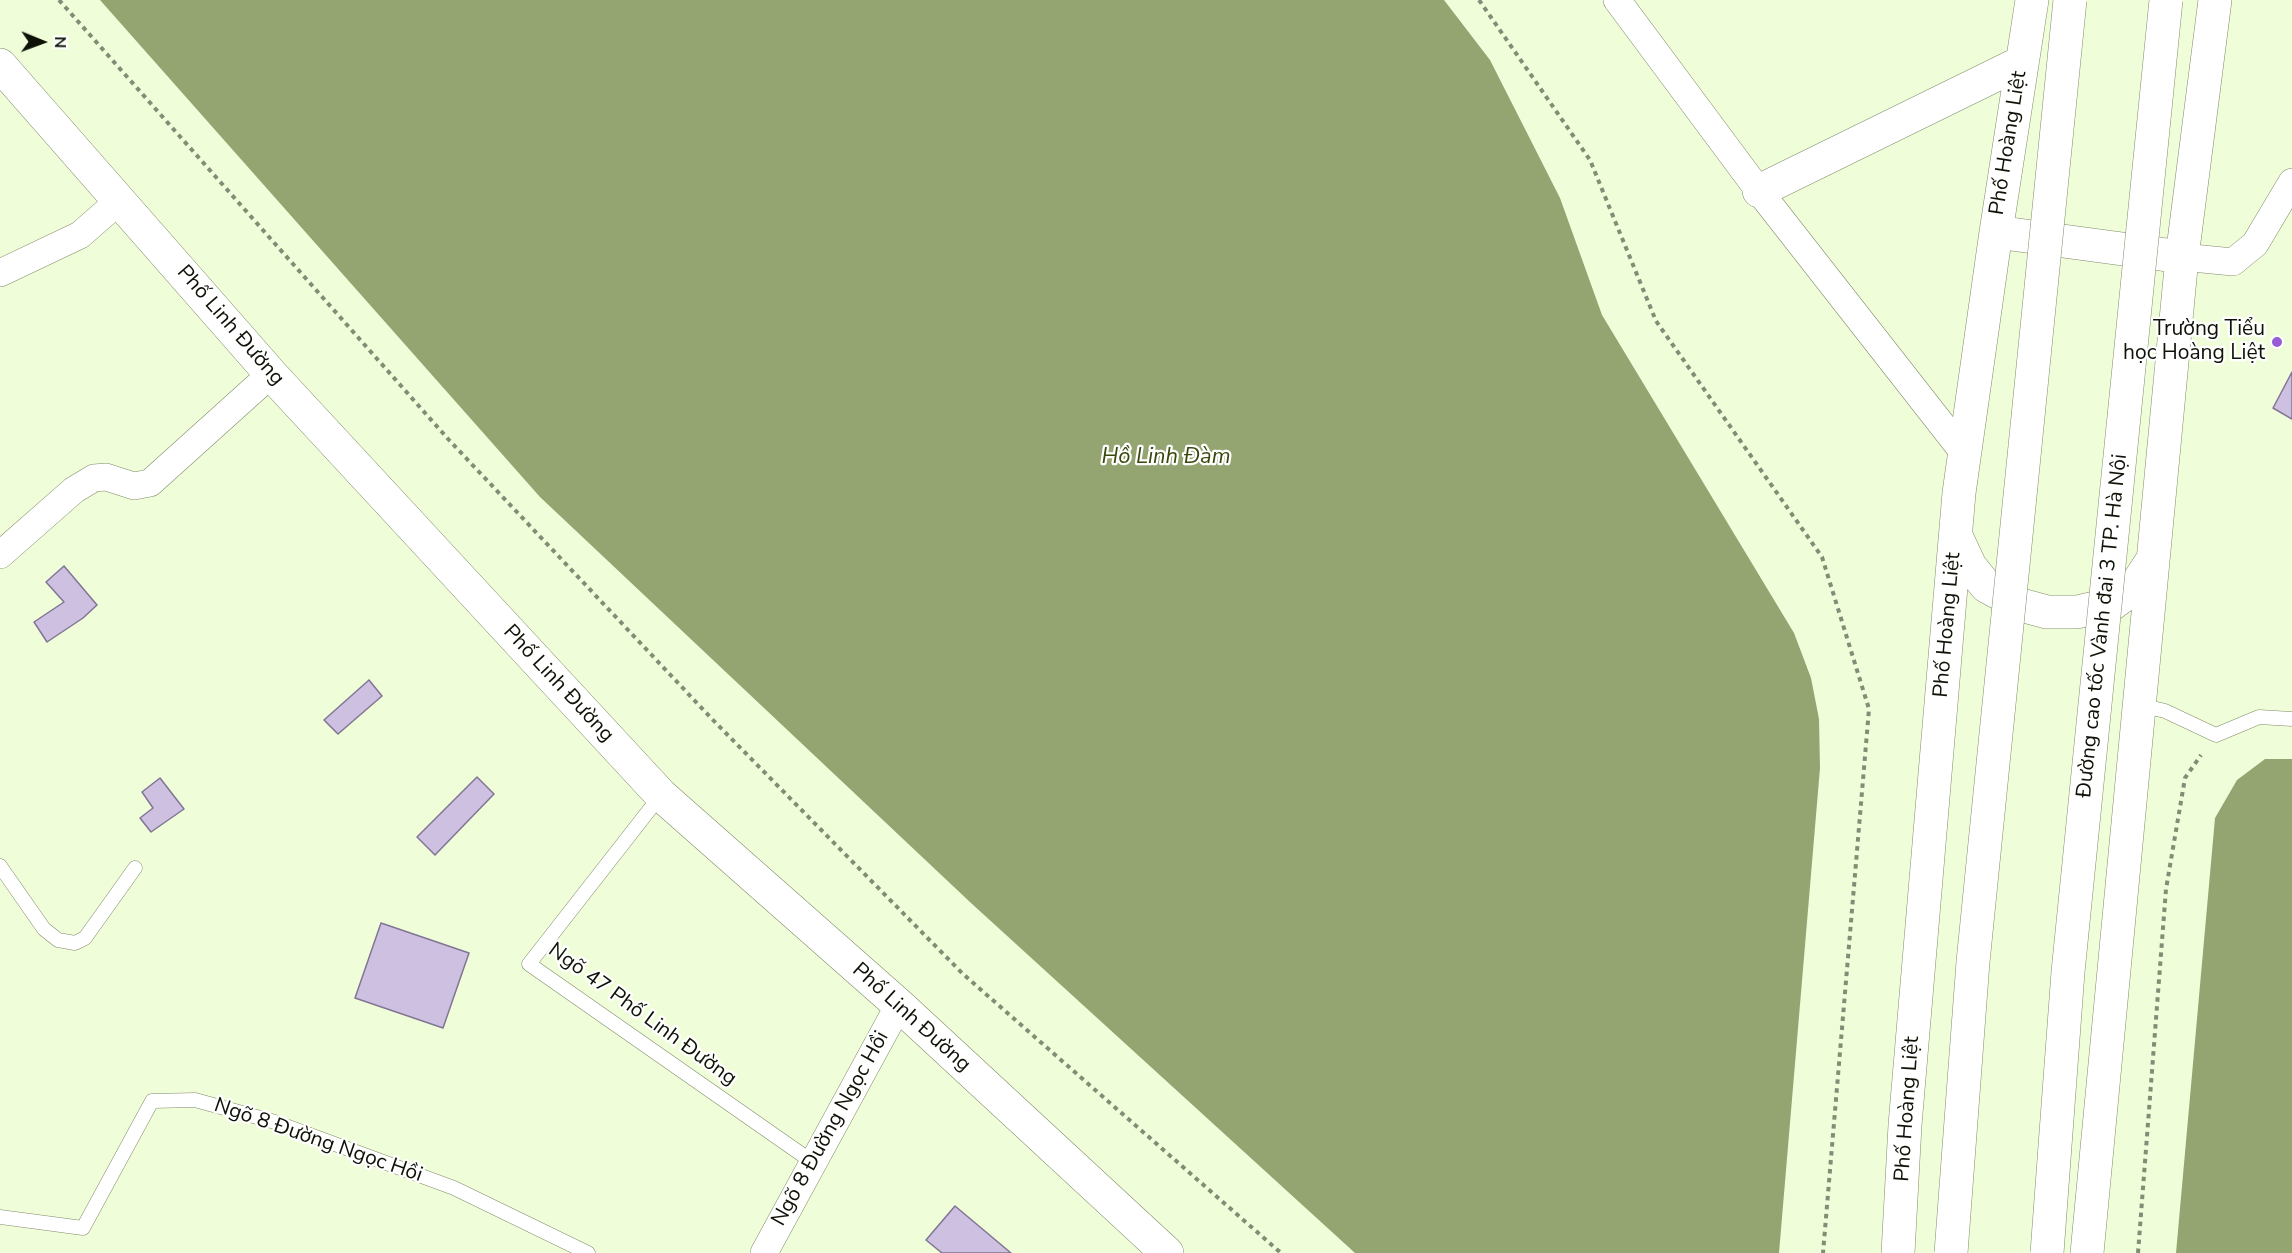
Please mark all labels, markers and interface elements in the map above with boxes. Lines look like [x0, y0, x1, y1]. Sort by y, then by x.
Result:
north arrow [12, 12, 72, 72]
text: N [49, 36, 71, 48]
street label: Phố Hoàng Liệt [1985, 69, 2033, 217]
street label: Phố Linh Đường [171, 261, 289, 391]
place label: Trường Tiểu học Hoàng Liệt [2123, 317, 2265, 367]
marker: Trường Tiểu học Hoàng Liệt [2270, 335, 2284, 349]
water label: Hồ Linh Đàm [1101, 445, 1231, 471]
street label: Đường cao tốc Vành đai 3 TP. Hà Nội [2072, 453, 2134, 799]
street label: Phố Hoàng Liệt [1929, 551, 1967, 699]
street label: Phố Linh Đường [497, 620, 619, 748]
street label: Ngõ 47 Phố Linh Đường [543, 938, 741, 1092]
street label: Phố Linh Đường [846, 958, 976, 1078]
street label: Ngõ 8 Đường Ngọc Hồi [767, 1027, 895, 1231]
street label: Phố Hoàng Liệt [1890, 1036, 1926, 1182]
street label: Ngõ 8 Đường Ngọc Hồi [210, 1093, 426, 1189]

